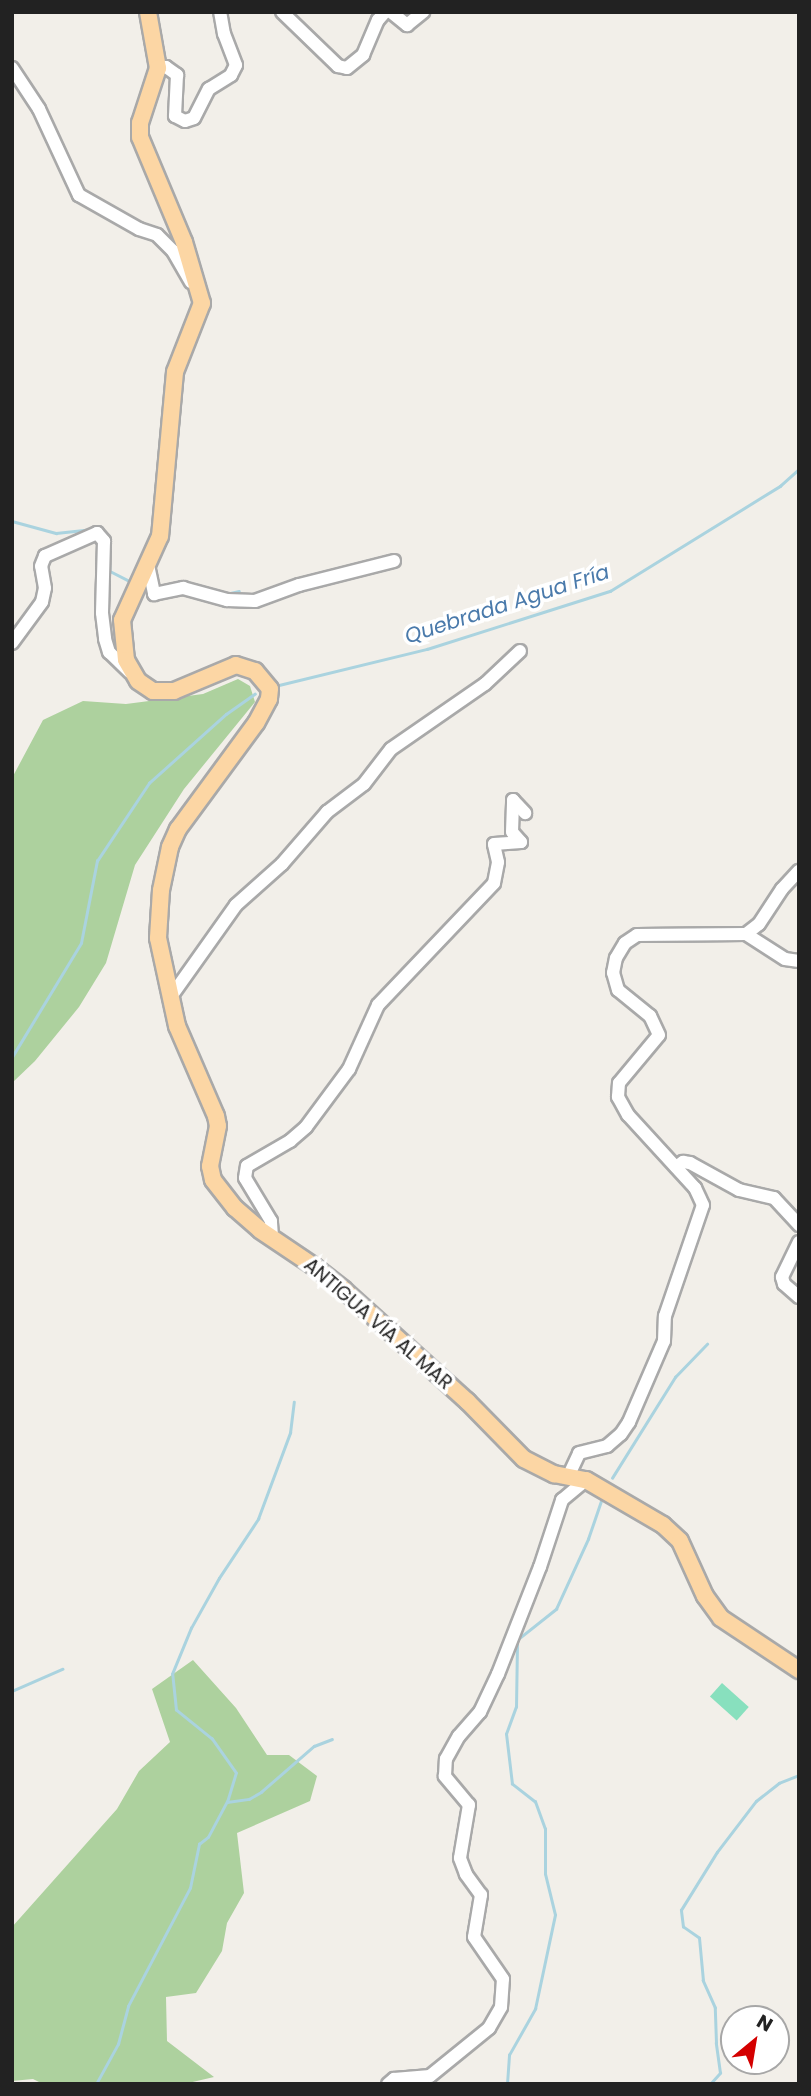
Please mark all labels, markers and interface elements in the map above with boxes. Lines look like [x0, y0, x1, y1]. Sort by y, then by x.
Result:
water label: Quebrada Agua Fría [401, 559, 613, 649]
street label: ANTIGUA VÍA AL MAR [299, 1253, 457, 1395]
north arrow [720, 2005, 790, 2075]
text: N [752, 2008, 778, 2038]

